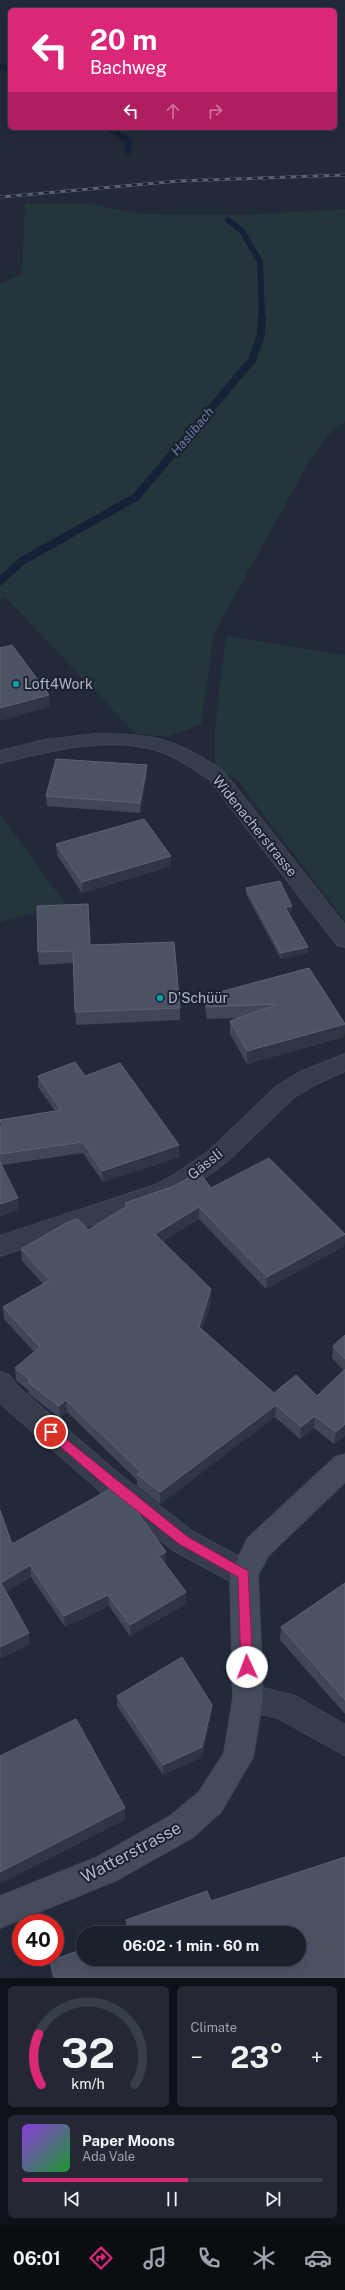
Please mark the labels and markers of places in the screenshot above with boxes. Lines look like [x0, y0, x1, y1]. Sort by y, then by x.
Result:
place label: Loft4Work [24, 676, 93, 692]
marker: Loft4Work [11, 679, 21, 689]
place label: D'Schüür [168, 990, 228, 1006]
marker: D'Schüür [155, 993, 165, 1003]
pin [34, 1415, 68, 1449]

